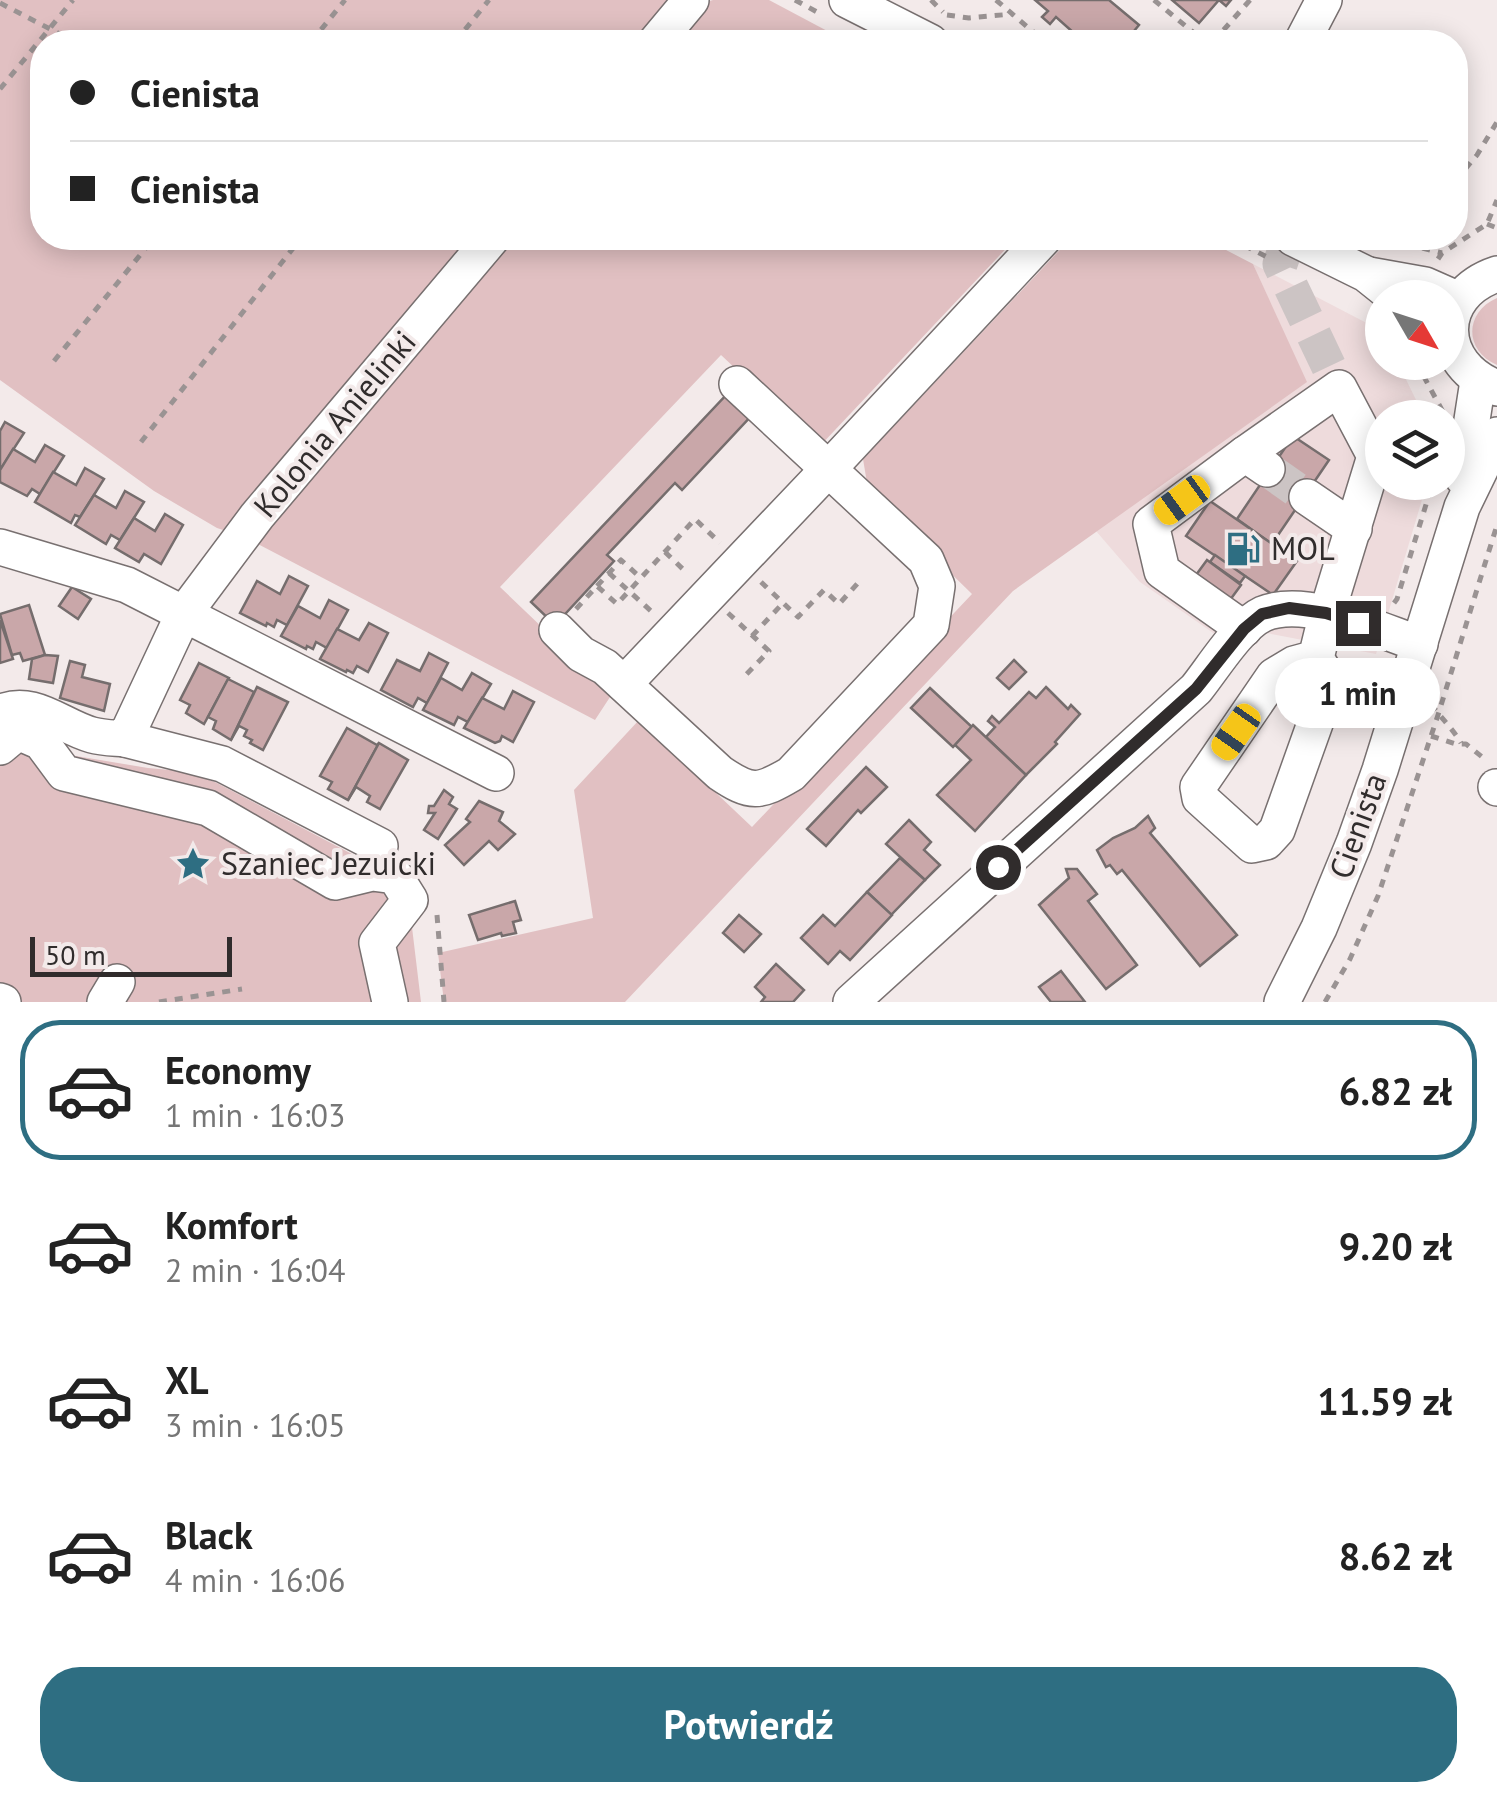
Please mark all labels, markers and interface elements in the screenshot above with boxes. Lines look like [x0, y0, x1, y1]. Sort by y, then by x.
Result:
text: Cienista [130, 68, 260, 117]
text: Cienista [130, 164, 260, 213]
north arrow [1365, 280, 1465, 380]
map controls [1365, 280, 1465, 500]
street label: Kolonia Anielinki [244, 321, 425, 526]
button: layers [1365, 400, 1465, 500]
car [1149, 470, 1215, 530]
place label: MOL [1271, 527, 1335, 569]
fuel station icon: MOL [1224, 530, 1262, 568]
route end [1336, 601, 1381, 646]
callout: 1 min [1276, 658, 1440, 728]
text: 1 min [1318, 672, 1397, 714]
car [1207, 699, 1265, 765]
street label: Cienista [1319, 767, 1396, 884]
place label: Szaniec Jezuicki [221, 842, 436, 884]
place icon: Szaniec Jezuicki [174, 845, 212, 883]
route start [976, 845, 1021, 890]
scale bar [30, 932, 232, 976]
text: 50 m [45, 936, 106, 973]
icon: car [45, 1045, 135, 1135]
text: Economy [165, 1045, 311, 1094]
text: 6.82 zł [1339, 1066, 1452, 1115]
text: 1 min · 16:03 [165, 1094, 345, 1136]
icon: car [45, 1200, 135, 1290]
text: Komfort [165, 1200, 298, 1249]
text: 9.20 zł [1339, 1221, 1452, 1270]
text: 2 min · 16:04 [165, 1249, 345, 1291]
icon: car [45, 1355, 135, 1445]
text: XL [165, 1355, 209, 1404]
text: 11.59 zł [1317, 1376, 1452, 1425]
text: 3 min · 16:05 [165, 1404, 345, 1446]
icon: car [45, 1510, 135, 1600]
text: Black [165, 1510, 253, 1559]
text: 8.62 zł [1339, 1531, 1452, 1580]
text: 4 min · 16:06 [165, 1559, 345, 1601]
button: Potwierdź [40, 1667, 1457, 1782]

